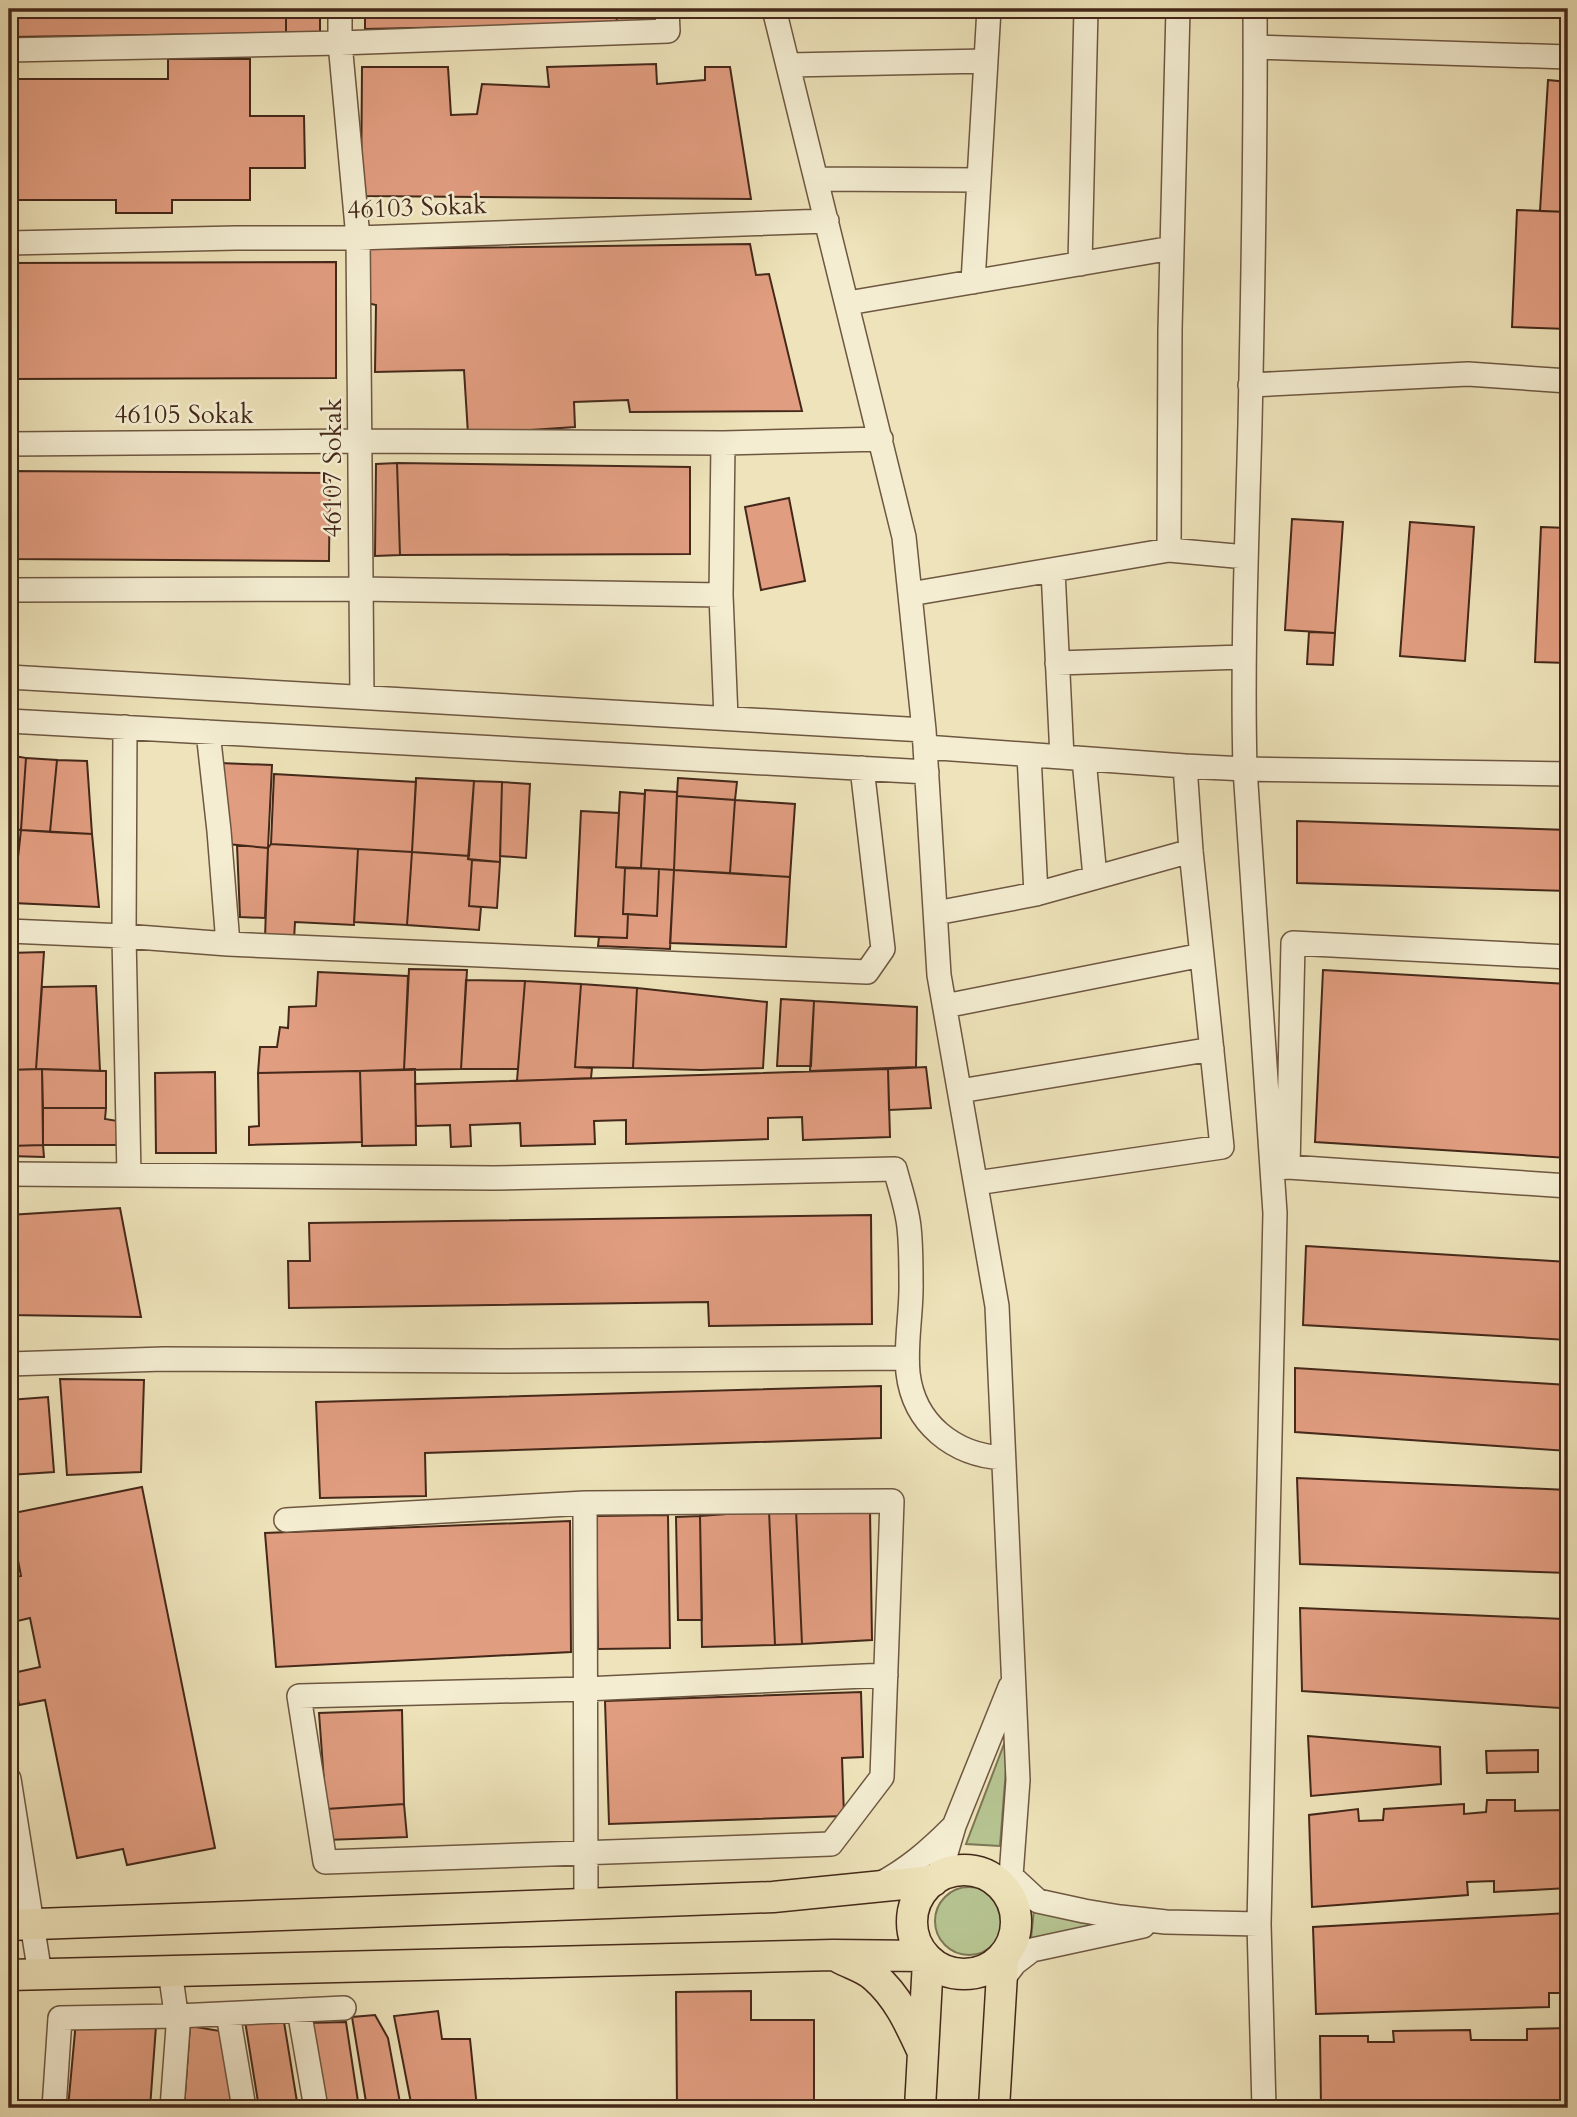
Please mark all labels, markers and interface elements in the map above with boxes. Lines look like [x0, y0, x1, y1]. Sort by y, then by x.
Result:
street label: 46103 Sokak [347, 187, 488, 227]
street label: 46105 Sokak [114, 397, 254, 432]
street label: 46107 Sokak [315, 398, 350, 538]

